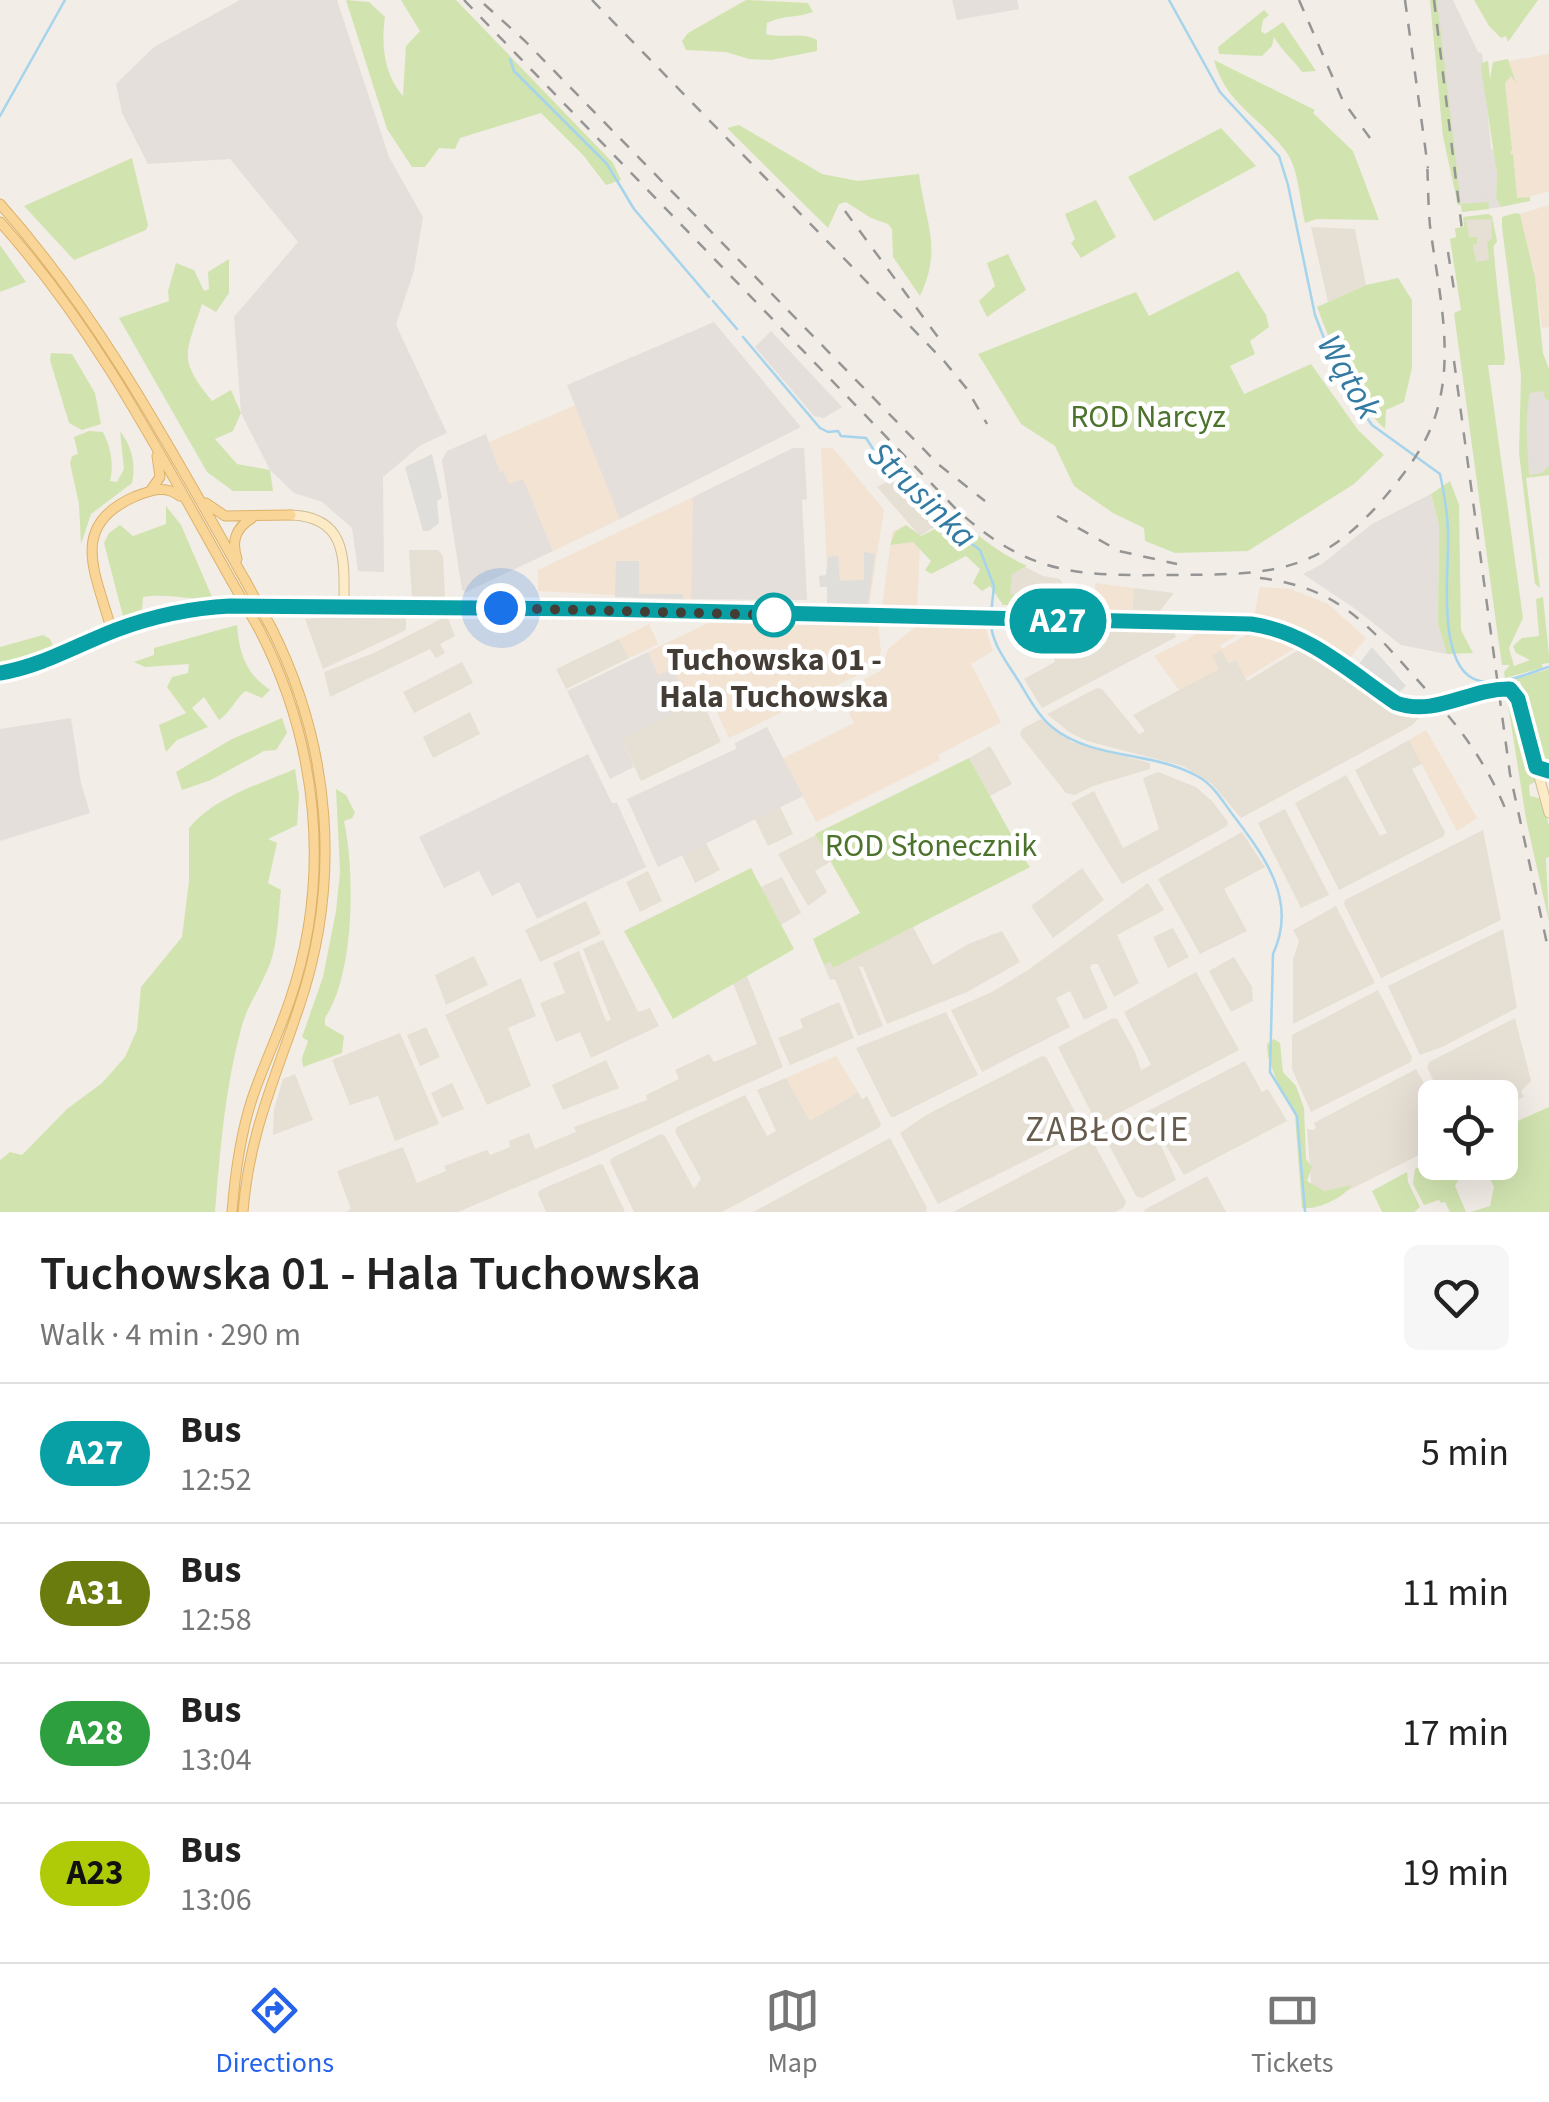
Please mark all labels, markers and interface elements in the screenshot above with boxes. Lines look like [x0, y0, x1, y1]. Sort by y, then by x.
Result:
water label: Wątok [1305, 325, 1394, 430]
park label: ROD Narcyz [1070, 394, 1226, 440]
water label: Strusinka [856, 430, 988, 560]
your location [476, 583, 526, 633]
line badge: A27 [1000, 588, 1116, 654]
marker: Tuchowska 01 - Hala Tuchowska [753, 594, 795, 636]
text: A27 [1029, 596, 1087, 646]
place label: Tuchowska 01 - Hala Tuchowska [659, 637, 889, 720]
park label: ROD Słonecznik [825, 823, 1037, 869]
map controls [1418, 1080, 1518, 1180]
button: locate [1418, 1080, 1518, 1180]
district label: ZABŁOCIE [1025, 1105, 1191, 1155]
text: Tuchowska 01 - Hala Tuchowska [40, 1240, 701, 1308]
button: heart [1404, 1245, 1509, 1350]
text: Walk · 4 min · 290 m [40, 1312, 301, 1358]
text: Bus [180, 1403, 241, 1457]
text: 5 min [1421, 1426, 1509, 1480]
text: A27 [66, 1428, 124, 1478]
text: 12:52 [180, 1457, 252, 1503]
text: Bus [180, 1543, 241, 1597]
text: 11 min [1402, 1566, 1509, 1620]
text: A31 [66, 1568, 124, 1618]
text: 12:58 [180, 1597, 252, 1643]
text: Bus [180, 1683, 241, 1737]
text: 17 min [1402, 1706, 1509, 1760]
text: A28 [66, 1708, 124, 1758]
text: 13:04 [180, 1737, 252, 1783]
text: Bus [180, 1823, 241, 1877]
text: 19 min [1402, 1846, 1509, 1900]
text: A23 [66, 1848, 124, 1898]
text: 13:06 [180, 1877, 252, 1923]
tab: Directions [215, 1983, 334, 2083]
tab: Map [765, 1983, 820, 2083]
tab: Tickets [1251, 1983, 1334, 2083]

